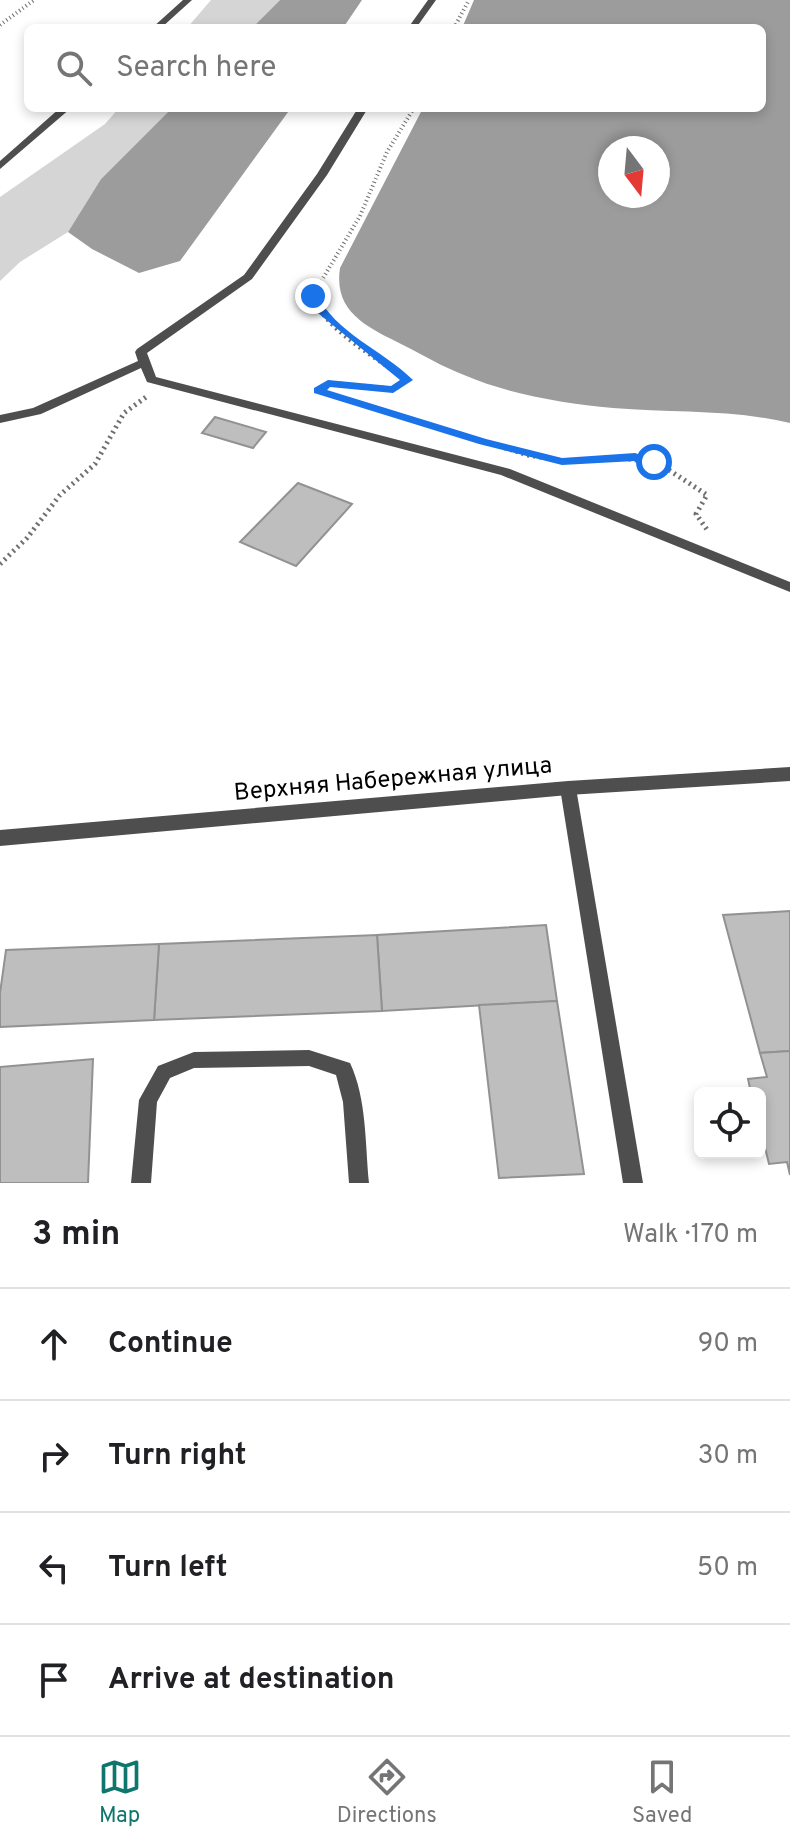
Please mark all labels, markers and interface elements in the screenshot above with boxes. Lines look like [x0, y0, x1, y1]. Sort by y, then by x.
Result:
search box [24, 24, 766, 112]
icon: search [52, 46, 96, 90]
text: Search here [116, 50, 276, 87]
north arrow [598, 136, 670, 208]
route end [295, 278, 331, 314]
route start [636, 444, 672, 480]
street label: Верхняя Набережная улица [233, 751, 553, 809]
map controls [694, 1087, 766, 1159]
button: locate [694, 1087, 766, 1159]
text: 3 min [32, 1214, 120, 1257]
text: Walk · 170 m [623, 1219, 758, 1252]
icon: ahead [32, 1322, 76, 1366]
text: Continue [108, 1326, 233, 1363]
text: 90 m [698, 1328, 758, 1361]
icon: right [32, 1434, 76, 1478]
text: Turn right [108, 1438, 246, 1475]
text: 30 m [698, 1440, 758, 1473]
icon: left [32, 1546, 76, 1590]
text: Turn left [108, 1550, 228, 1587]
text: 50 m [697, 1552, 758, 1585]
icon: arrive [32, 1658, 76, 1702]
text: Arrive at destination [108, 1662, 394, 1699]
tab: Map [98, 1755, 142, 1830]
tab: Directions [337, 1755, 437, 1830]
tab: Saved [632, 1755, 692, 1830]

